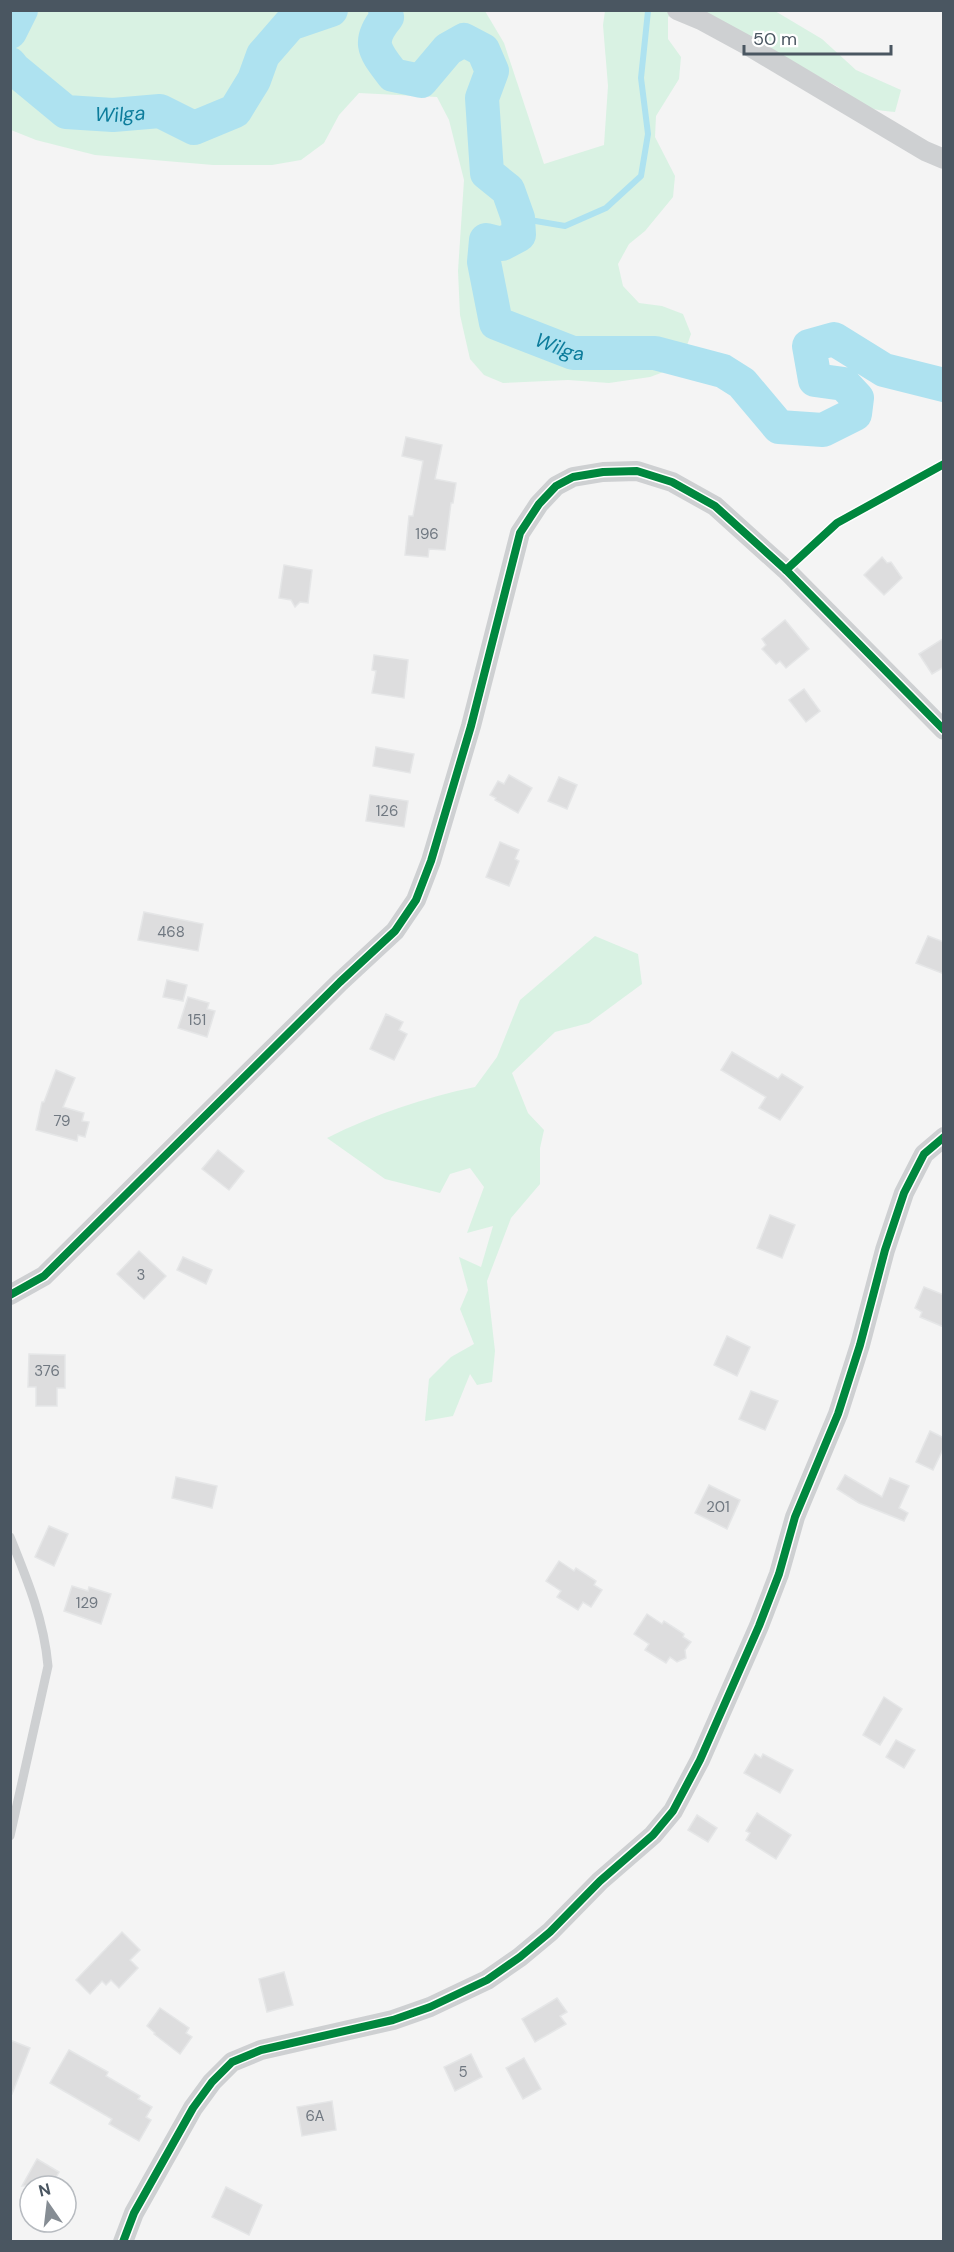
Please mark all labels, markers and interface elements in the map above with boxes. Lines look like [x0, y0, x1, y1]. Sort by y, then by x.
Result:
scale bar [744, 18, 891, 56]
text: 50 m [753, 27, 797, 51]
water label: Wilga [94, 99, 146, 128]
water label: Wilga [531, 326, 584, 366]
house number: 196 [415, 524, 439, 544]
house number: 126 [376, 801, 398, 821]
house number: 468 [157, 922, 185, 942]
house number: 151 [188, 1010, 206, 1030]
house number: 79 [53, 1111, 71, 1131]
house number: 3 [137, 1265, 145, 1285]
house number: 376 [34, 1361, 60, 1381]
house number: 201 [706, 1497, 730, 1517]
house number: 129 [76, 1593, 98, 1613]
house number: 5 [458, 2062, 468, 2082]
house number: 6A [306, 2106, 324, 2126]
north arrow [18, 2174, 78, 2234]
text: N [36, 2178, 53, 2202]

